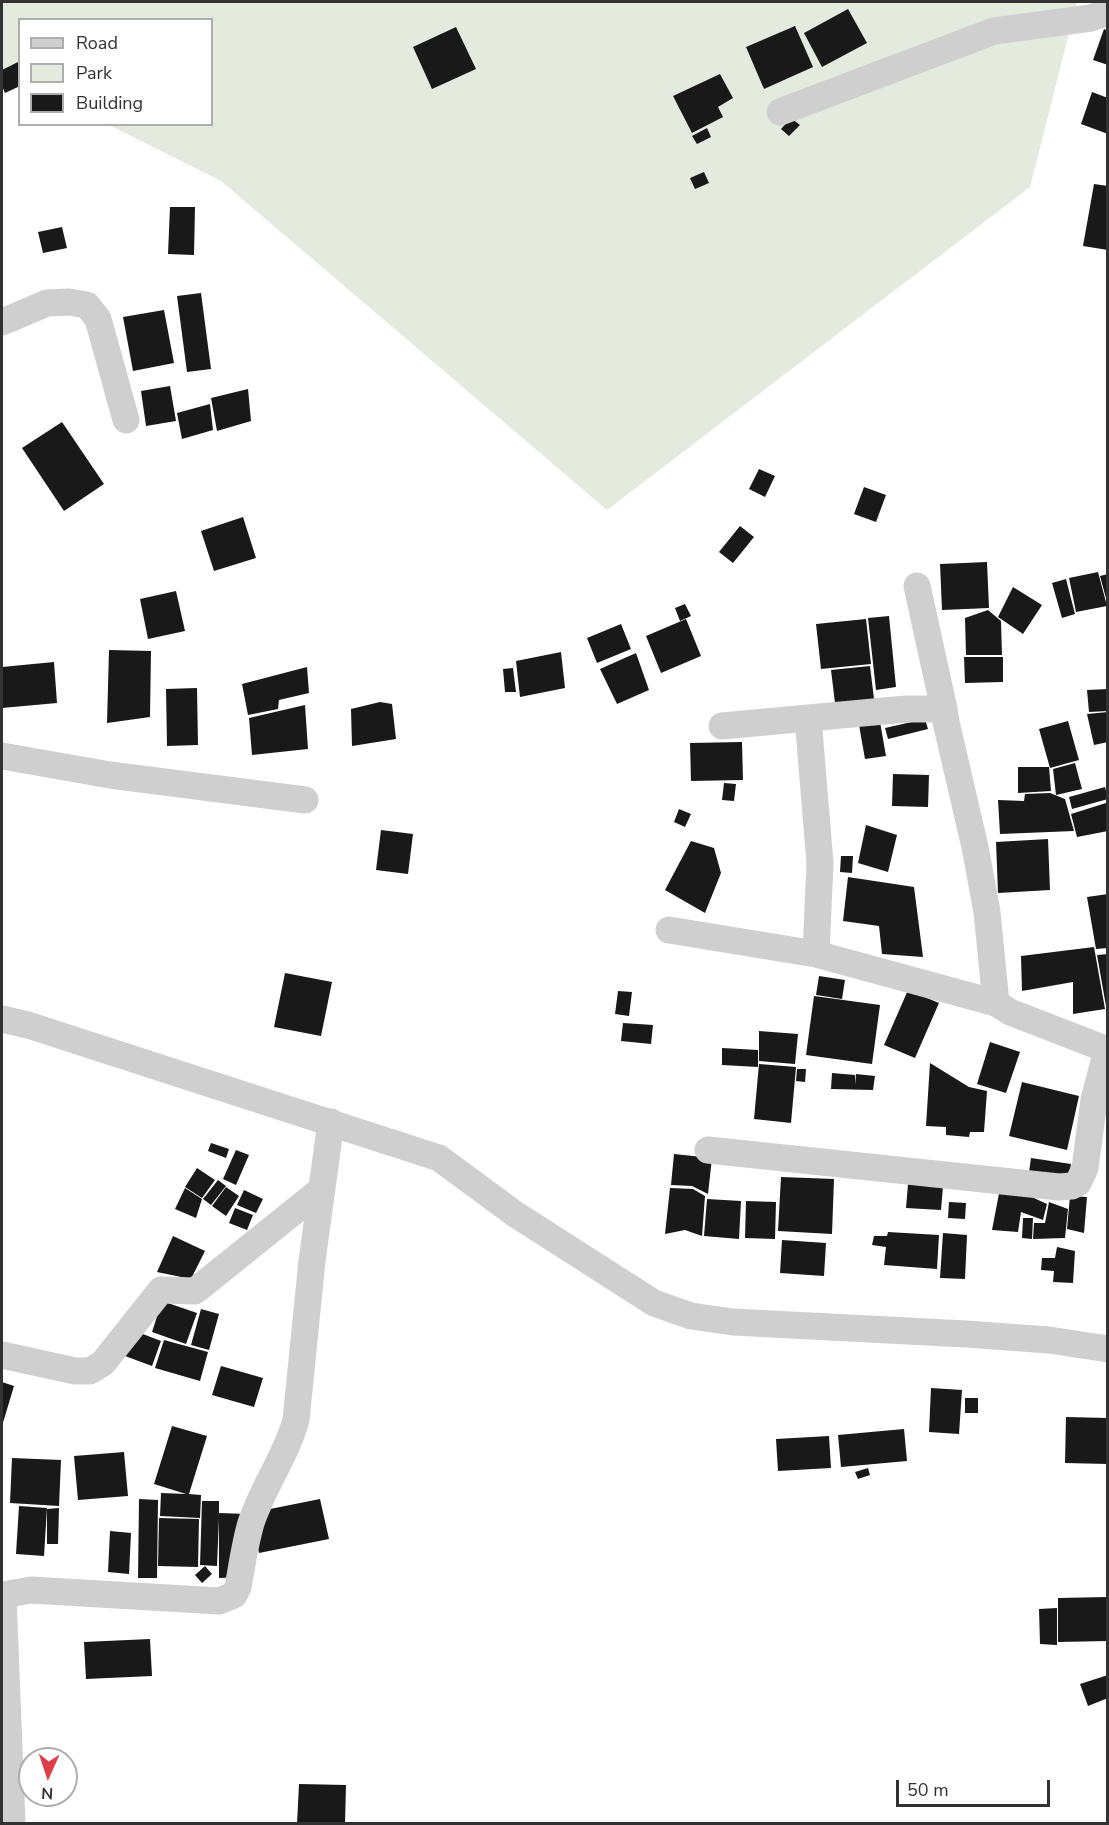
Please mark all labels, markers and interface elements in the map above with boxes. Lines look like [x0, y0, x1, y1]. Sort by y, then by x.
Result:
legend [18, 18, 213, 126]
text: Road [76, 31, 118, 55]
text: Park [76, 61, 112, 85]
text: Building [76, 91, 143, 115]
north arrow [18, 1747, 78, 1807]
scale bar [899, 1768, 1054, 1806]
text: 50 m [907, 1778, 949, 1802]
text: N [41, 1782, 54, 1804]

